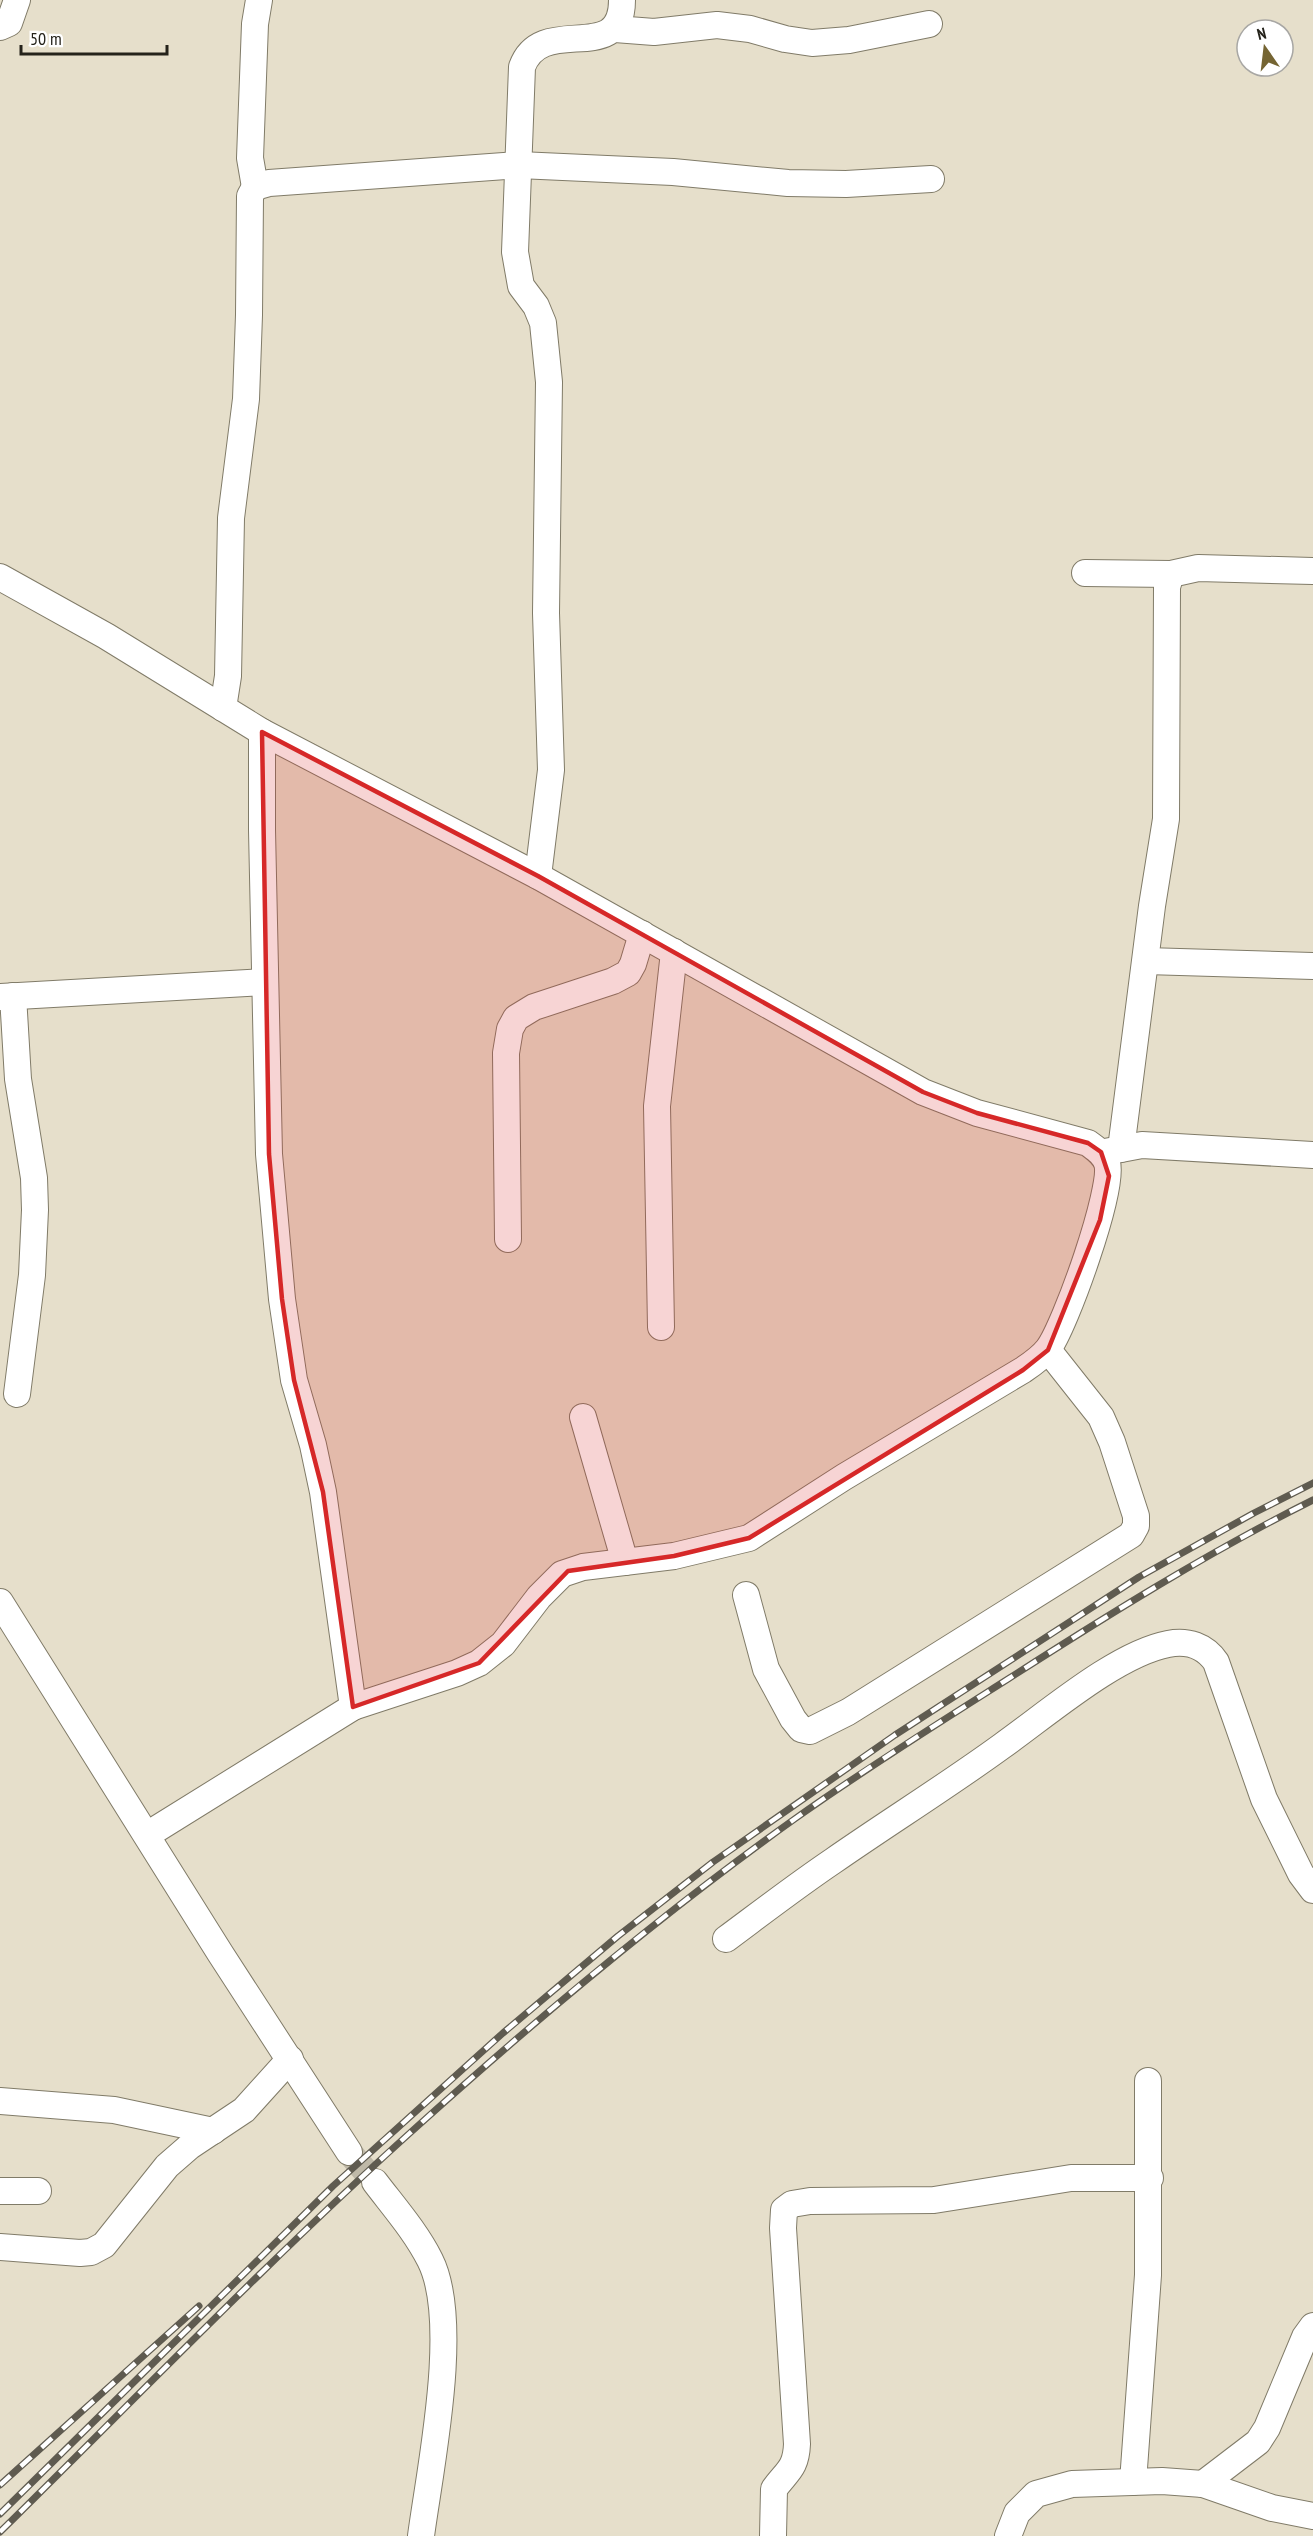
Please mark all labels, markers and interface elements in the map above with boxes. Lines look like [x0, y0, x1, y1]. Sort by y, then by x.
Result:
scale bar [21, 18, 166, 56]
north arrow [1235, 18, 1295, 78]
text: N [1255, 23, 1268, 44]
text: 50 m [30, 27, 62, 50]

